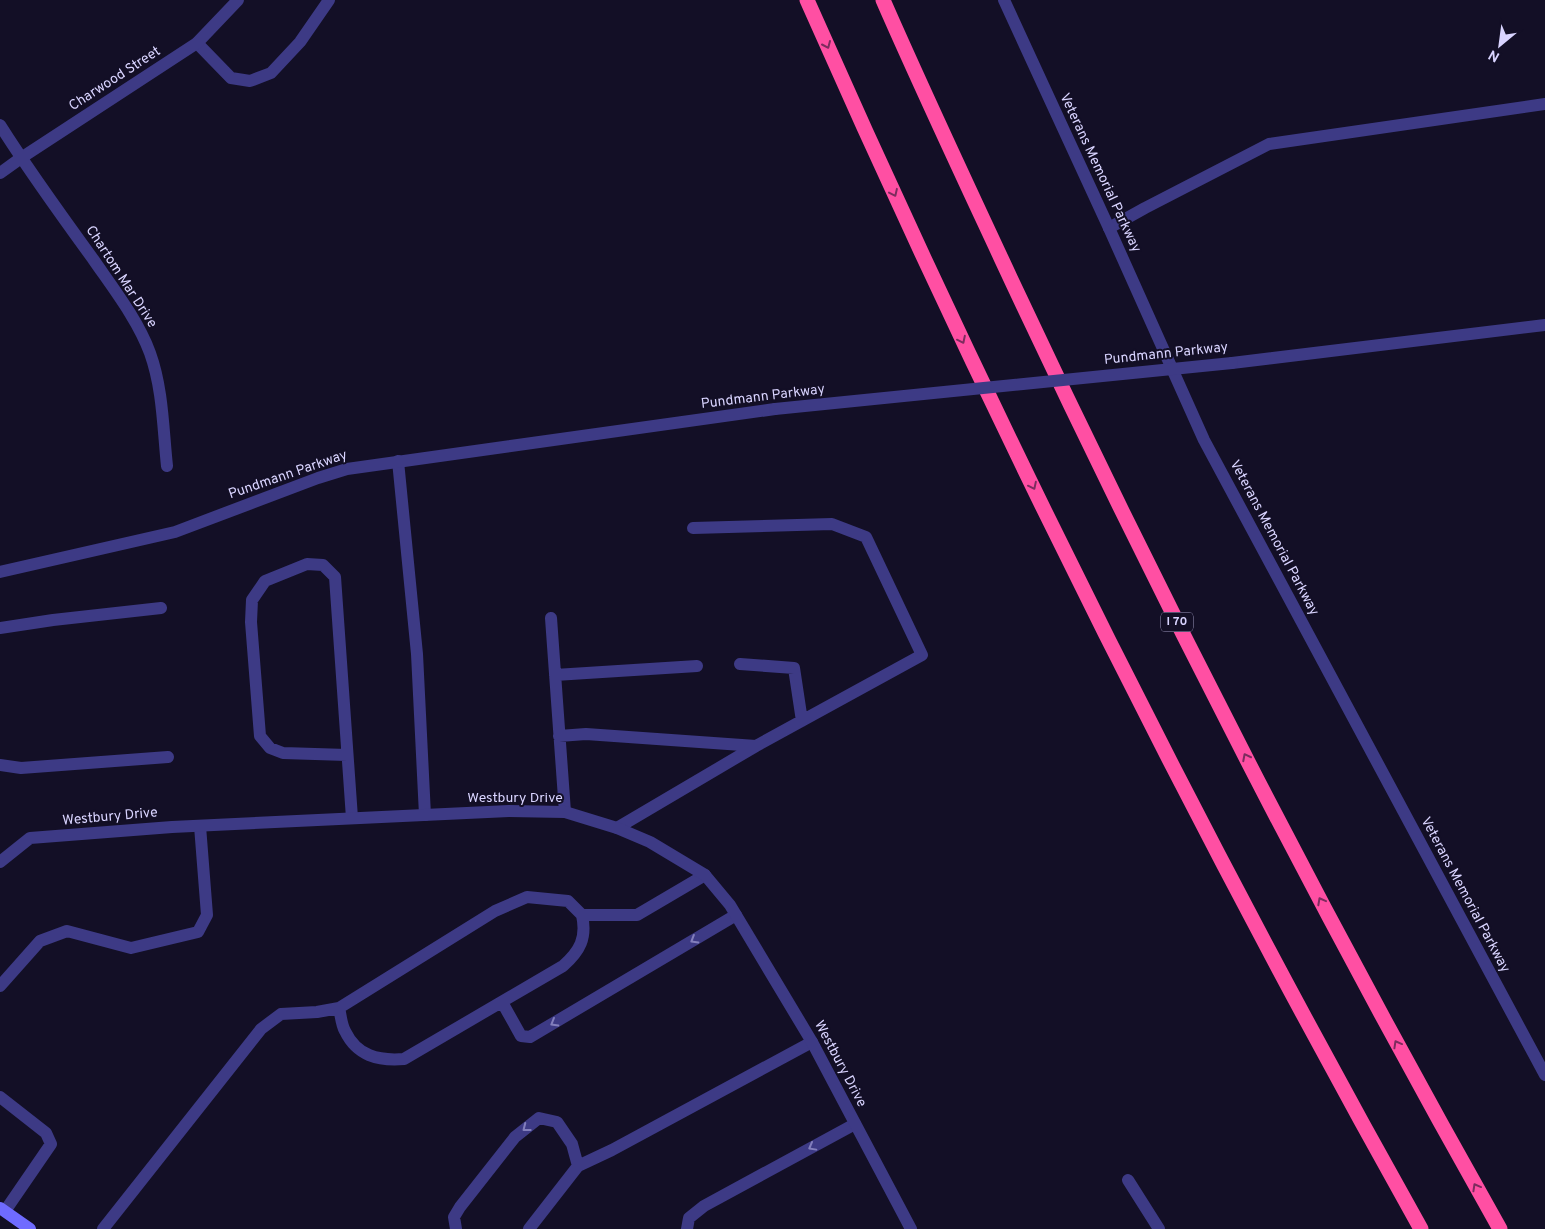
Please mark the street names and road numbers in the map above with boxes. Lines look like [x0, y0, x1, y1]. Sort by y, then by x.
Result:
street label: Charwood Street [66, 43, 164, 115]
street label: Veterans Memorial Parkway [1056, 91, 1144, 255]
street label: Chartom Mar Drive [82, 223, 160, 331]
street label: Pundmann Parkway [1103, 339, 1229, 369]
street label: Pundmann Parkway [700, 381, 826, 413]
street label: Pundmann Parkway [226, 447, 350, 503]
street label: Veterans Memorial Parkway [1226, 457, 1322, 619]
road number: I 70 [1161, 612, 1193, 632]
street label: Westbury Drive [467, 790, 563, 807]
street label: Westbury Drive [62, 804, 158, 830]
street label: Veterans Memorial Parkway [1417, 814, 1513, 976]
street label: Westbury Drive [810, 1018, 870, 1110]

